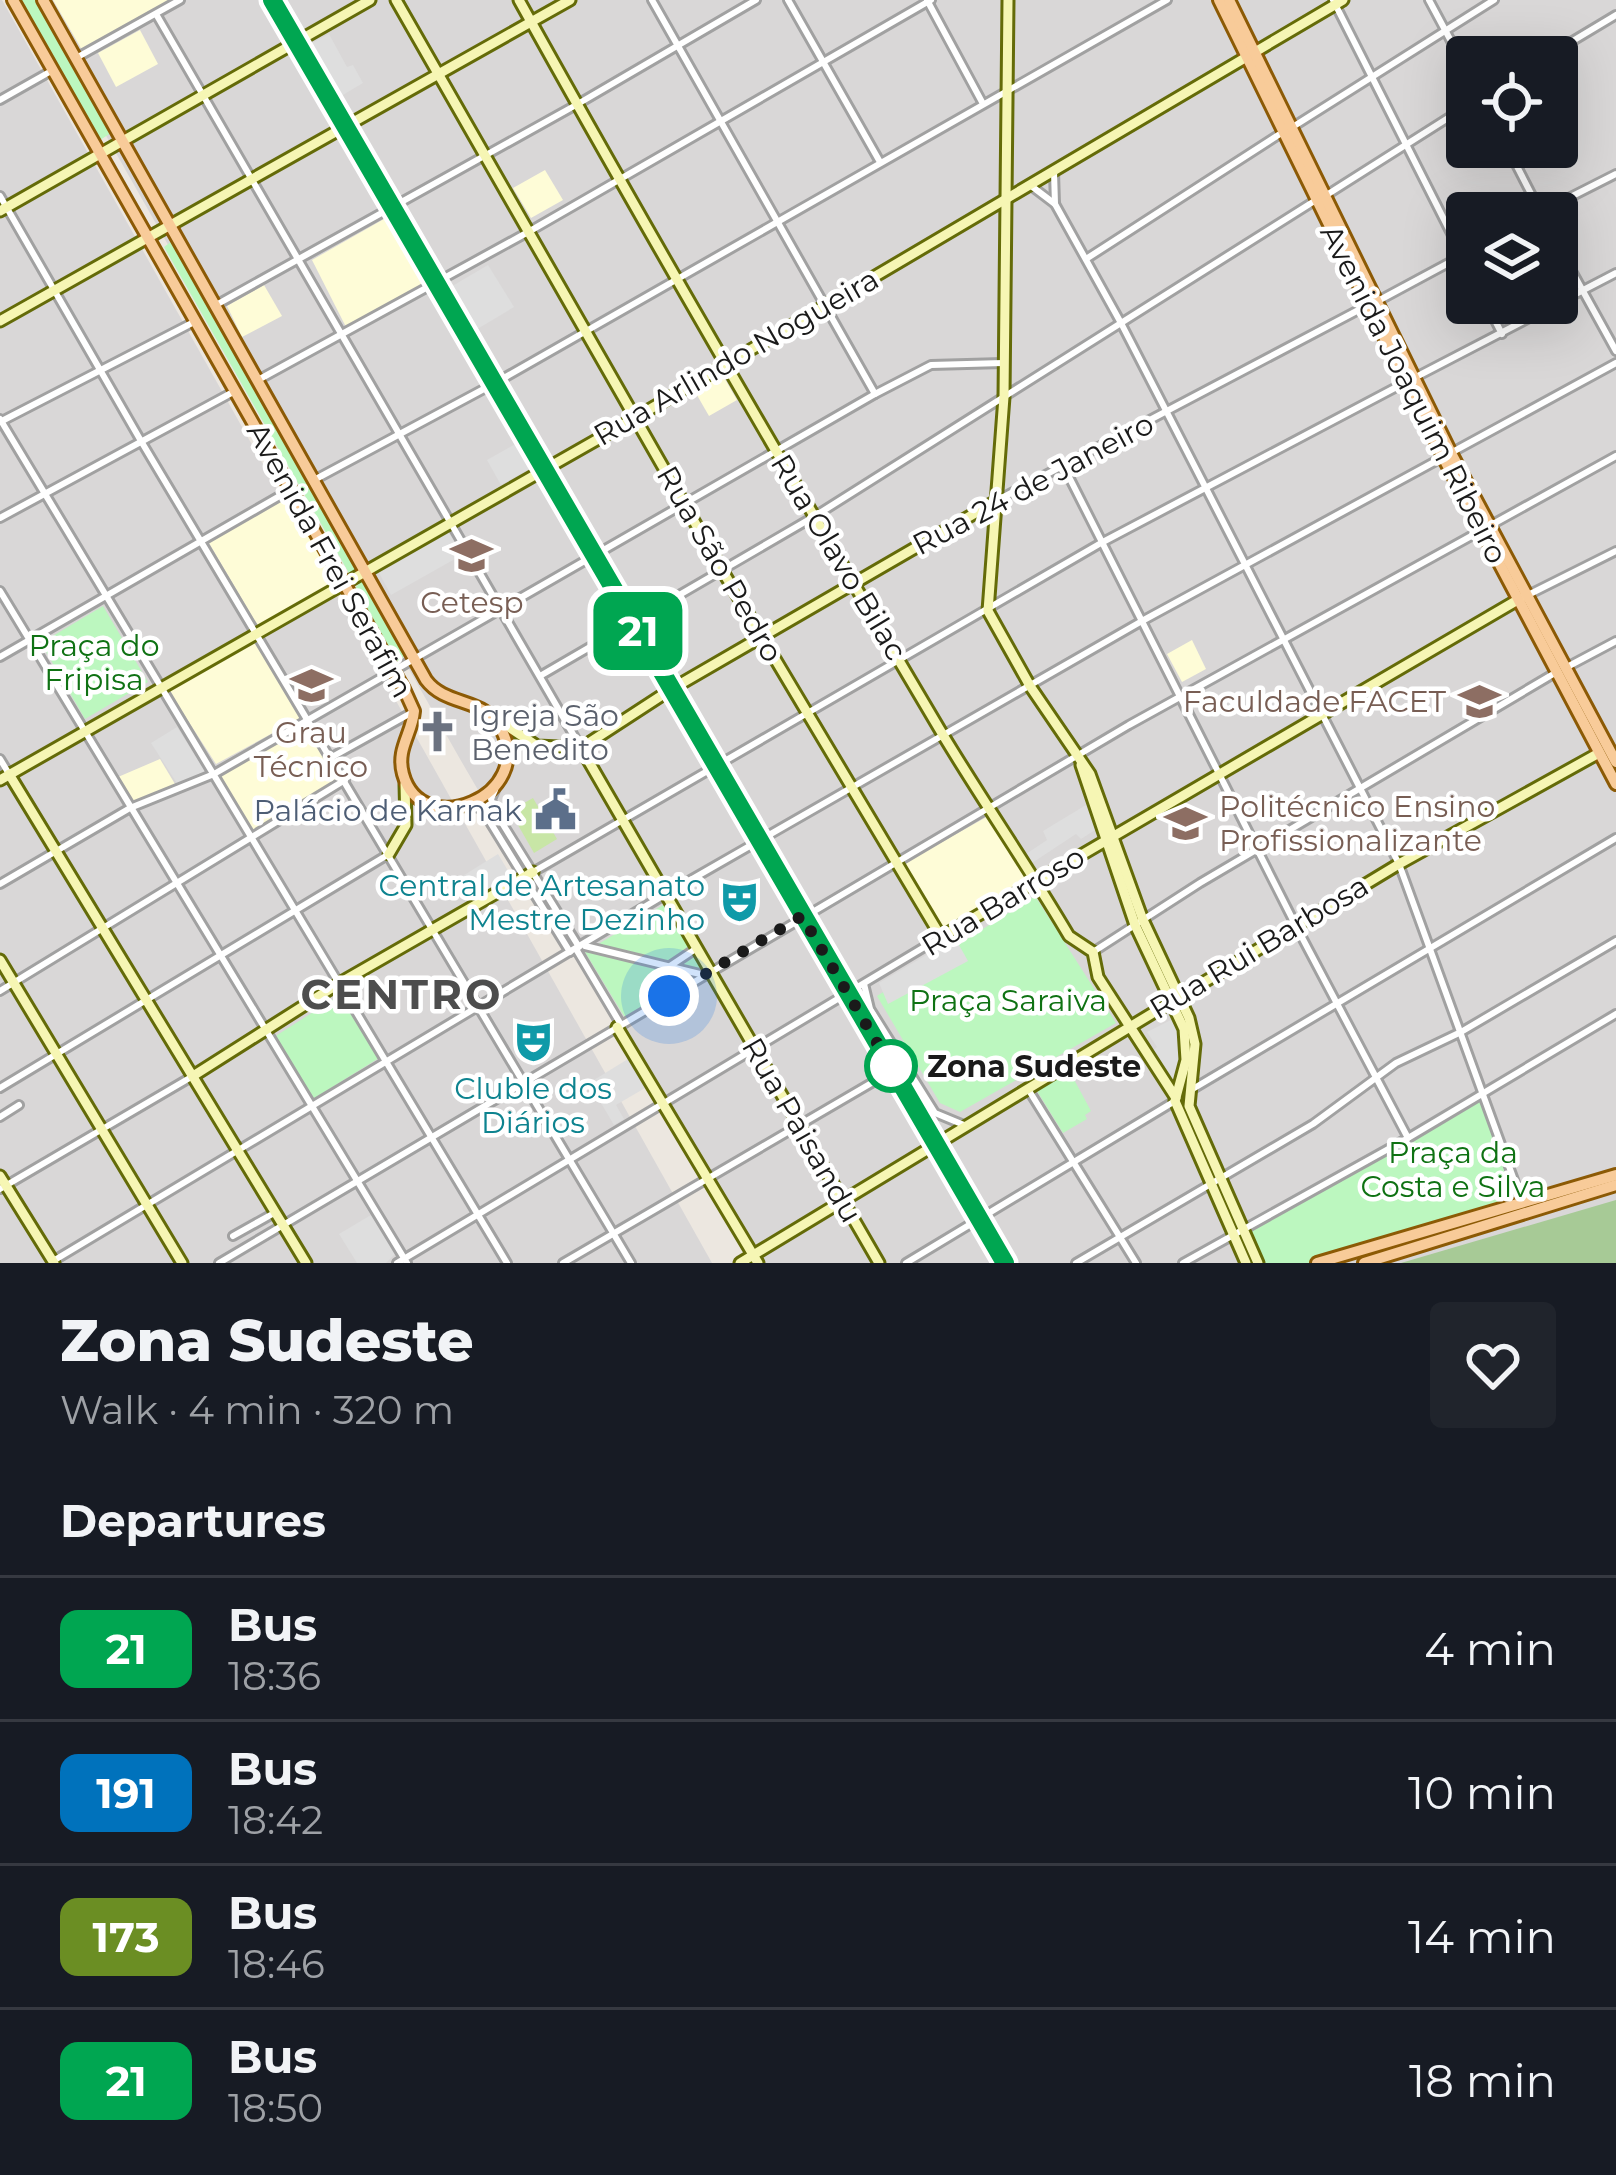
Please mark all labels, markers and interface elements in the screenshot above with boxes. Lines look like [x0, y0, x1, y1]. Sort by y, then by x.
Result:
map controls [1446, 36, 1578, 324]
button: locate [1446, 36, 1578, 168]
button: layers [1446, 192, 1578, 324]
street label: Avenida Joaquim Ribeiro [1312, 218, 1516, 570]
street label: Rua Arlindo Nogueira [587, 260, 885, 454]
street label: Rua 24 de Janeiro [906, 405, 1160, 563]
street label: Avenida Frei Serafim [239, 416, 421, 704]
street label: Rua Olavo Bilac [763, 447, 915, 667]
street label: Rua São Pedro [649, 459, 791, 669]
school or university icon: Cetesp [449, 533, 495, 579]
place label: Cetesp [420, 584, 524, 621]
line badge: 21 [584, 592, 692, 670]
text: 21 [617, 605, 659, 657]
park label: Praça do Fripisa [29, 627, 159, 698]
school or university icon: Grau Técnico [288, 663, 334, 709]
school or university icon: Faculdade FACET [1457, 678, 1503, 724]
place label: Faculdade FACET [1183, 683, 1447, 720]
place label: Igreja São Benedito [471, 697, 619, 768]
church icon: Igreja São Benedito [414, 709, 460, 755]
place label: Grau Técnico [254, 714, 368, 785]
public building icon: Palácio de Karnak [533, 787, 579, 833]
place label: Politécnico Ensino Profissionalizante [1219, 788, 1495, 859]
place label: Palácio de Karnak [253, 792, 522, 829]
school or university icon: Politécnico Ensino Profissionalizante [1162, 800, 1208, 846]
street label: Rua Barroso [915, 838, 1091, 964]
place label: Central de Artesanato Mestre Dezinho [379, 867, 705, 938]
street label: Rua Rui Barbosa [1143, 867, 1375, 1027]
theatre icon: Central de Artesanato Mestre Dezinho [716, 879, 762, 925]
your location [639, 966, 699, 1026]
district label: CENTRO [301, 968, 503, 1020]
park label: Praça Saraiva [909, 982, 1107, 1019]
theatre icon: Cluble dos Diários [510, 1019, 556, 1065]
street label: Rua Paisandu [734, 1031, 870, 1229]
marker: Zona Sudeste [866, 1041, 916, 1091]
place label: Zona Sudeste [927, 1048, 1141, 1085]
place label: Cluble dos Diários [454, 1070, 612, 1141]
park label: Praça da Costa e Silva [1360, 1134, 1546, 1205]
button: heart [1430, 1302, 1556, 1428]
text: Zona Sudeste [60, 1306, 474, 1375]
text: Walk · 4 min · 320 m [60, 1386, 454, 1434]
text: Departures [60, 1493, 326, 1548]
text: Bus [228, 1597, 317, 1652]
text: 4 min [1424, 1621, 1556, 1676]
text: 21 [105, 1623, 147, 1675]
text: 18:36 [228, 1652, 321, 1700]
text: Bus [228, 1741, 317, 1796]
text: 10 min [1408, 1765, 1556, 1820]
text: 191 [96, 1767, 156, 1819]
text: 18:42 [228, 1796, 323, 1844]
text: Bus [228, 1885, 317, 1940]
text: 14 min [1408, 1909, 1556, 1964]
text: 173 [92, 1911, 160, 1963]
text: 18:46 [228, 1940, 325, 1988]
text: Bus [228, 2029, 317, 2084]
text: 18 min [1409, 2053, 1556, 2108]
text: 21 [105, 2055, 147, 2107]
text: 18:50 [228, 2084, 323, 2132]

